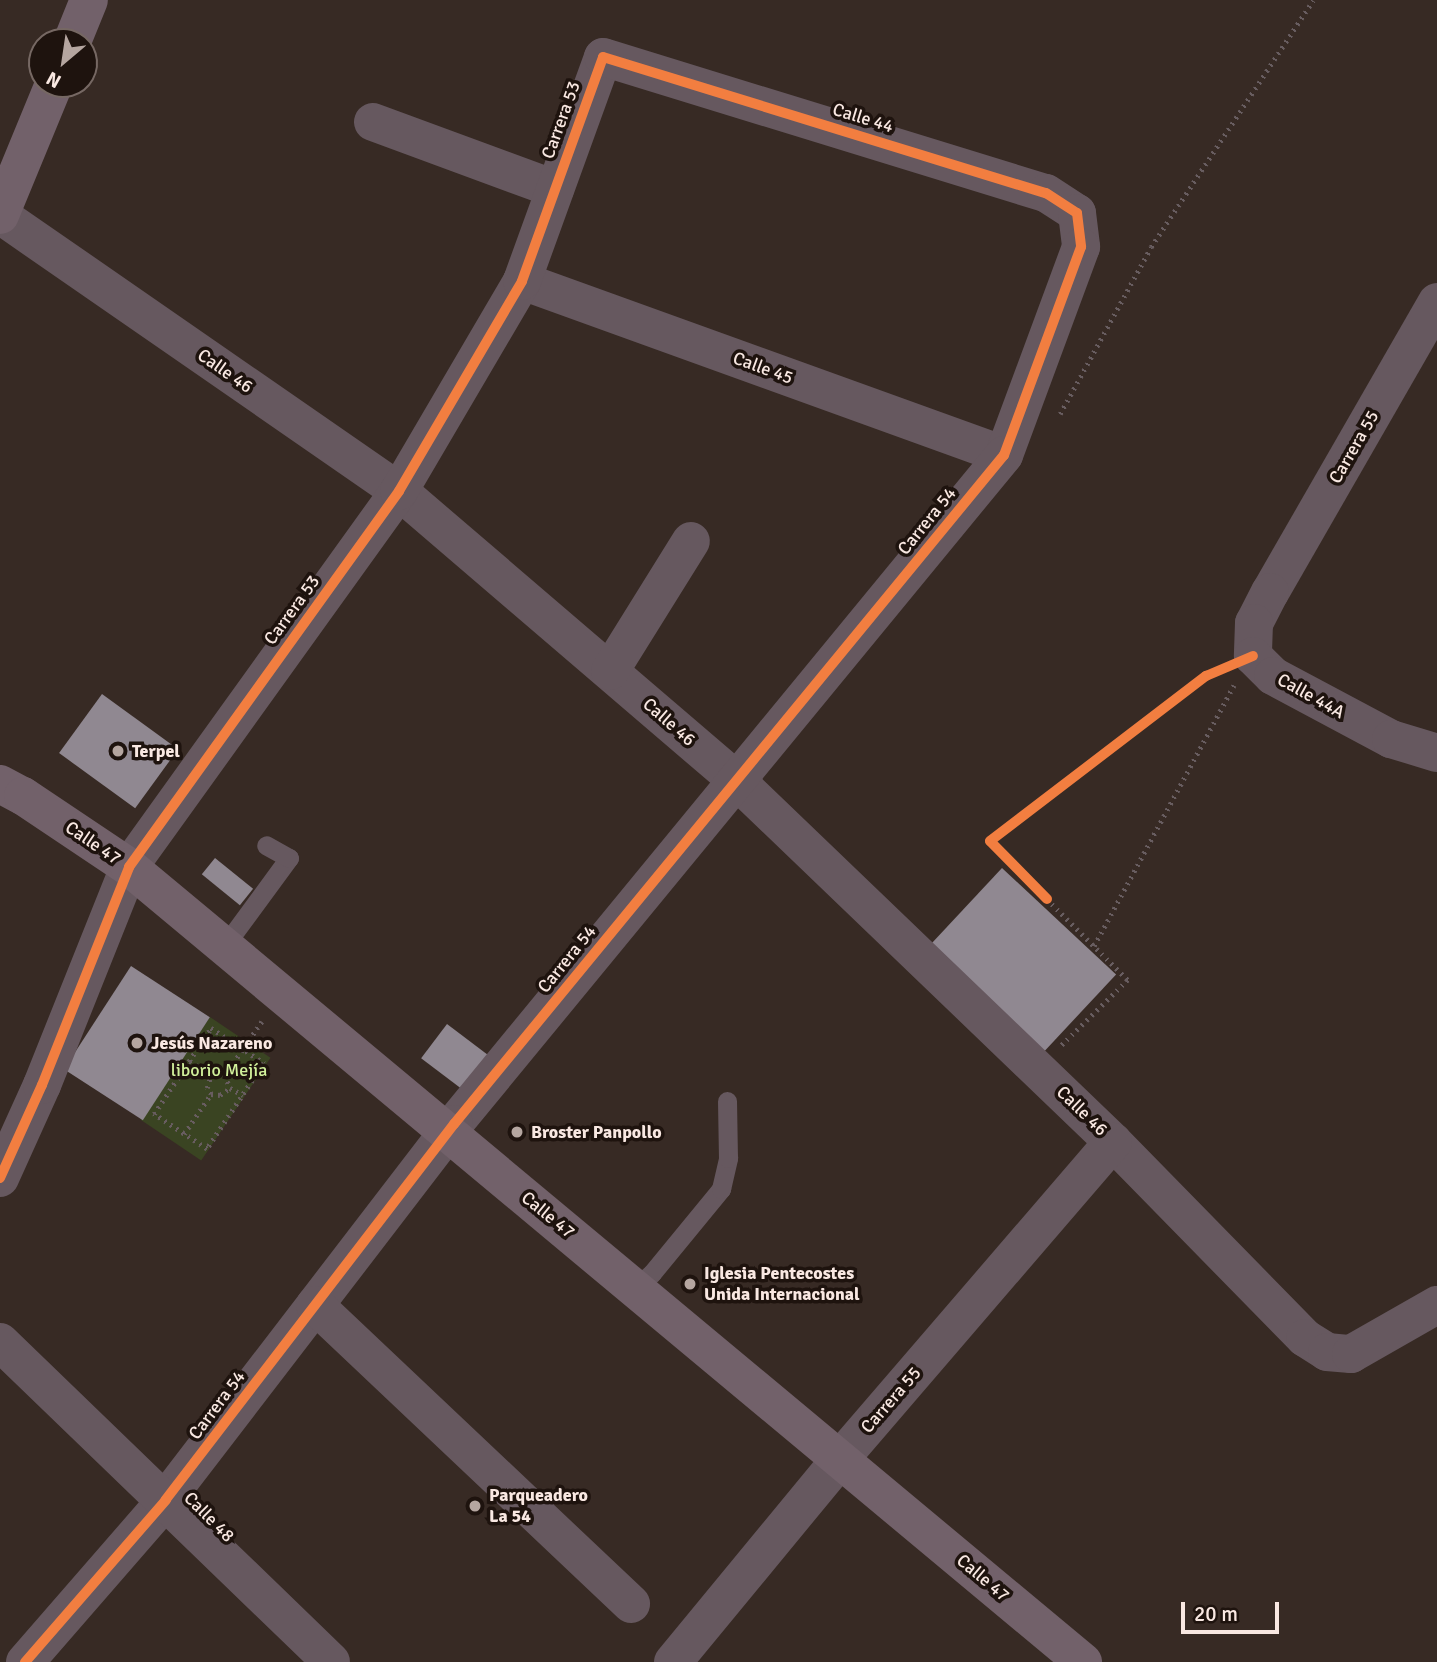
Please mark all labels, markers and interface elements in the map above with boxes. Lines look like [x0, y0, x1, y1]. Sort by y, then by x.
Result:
north arrow [28, 28, 98, 98]
text: N [42, 66, 65, 93]
street label: Carrera 53 [537, 78, 585, 162]
street label: Calle 44 [830, 99, 896, 137]
street label: Calle 46 [193, 344, 257, 398]
street label: Calle 45 [730, 347, 796, 389]
street label: Carrera 55 [1324, 407, 1384, 487]
street label: Carrera 54 [893, 483, 961, 559]
street label: Carrera 53 [260, 571, 324, 649]
street label: Calle 44A [1274, 669, 1348, 723]
street label: Calle 46 [638, 693, 700, 751]
place label: Terpel [132, 740, 180, 762]
marker: Terpel [110, 743, 126, 759]
street label: Calle 47 [61, 817, 125, 869]
street label: Carrera 54 [533, 921, 601, 997]
place label: Jesús Nazareno [151, 1032, 272, 1054]
marker: Jesús Nazareno [129, 1035, 145, 1051]
park label: liborio Mejía [171, 1059, 267, 1081]
street label: Calle 46 [1052, 1082, 1112, 1140]
place label: Broster Panpollo [531, 1121, 662, 1143]
marker: Broster Panpollo [509, 1124, 525, 1140]
street label: Calle 47 [517, 1187, 579, 1243]
place label: Iglesia Pentecostes Unida Internacional [704, 1263, 860, 1306]
marker: Iglesia Pentecostes Unida Internacional [682, 1276, 698, 1292]
street label: Carrera 55 [856, 1362, 926, 1438]
street label: Carrera 54 [184, 1366, 250, 1444]
place label: Parqueadero La 54 [489, 1485, 588, 1528]
street label: Calle 48 [179, 1487, 239, 1547]
marker: Parqueadero La 54 [467, 1498, 483, 1514]
street label: Calle 47 [952, 1550, 1014, 1606]
scale bar [1185, 1588, 1283, 1632]
text: 20 m [1194, 1601, 1238, 1627]

